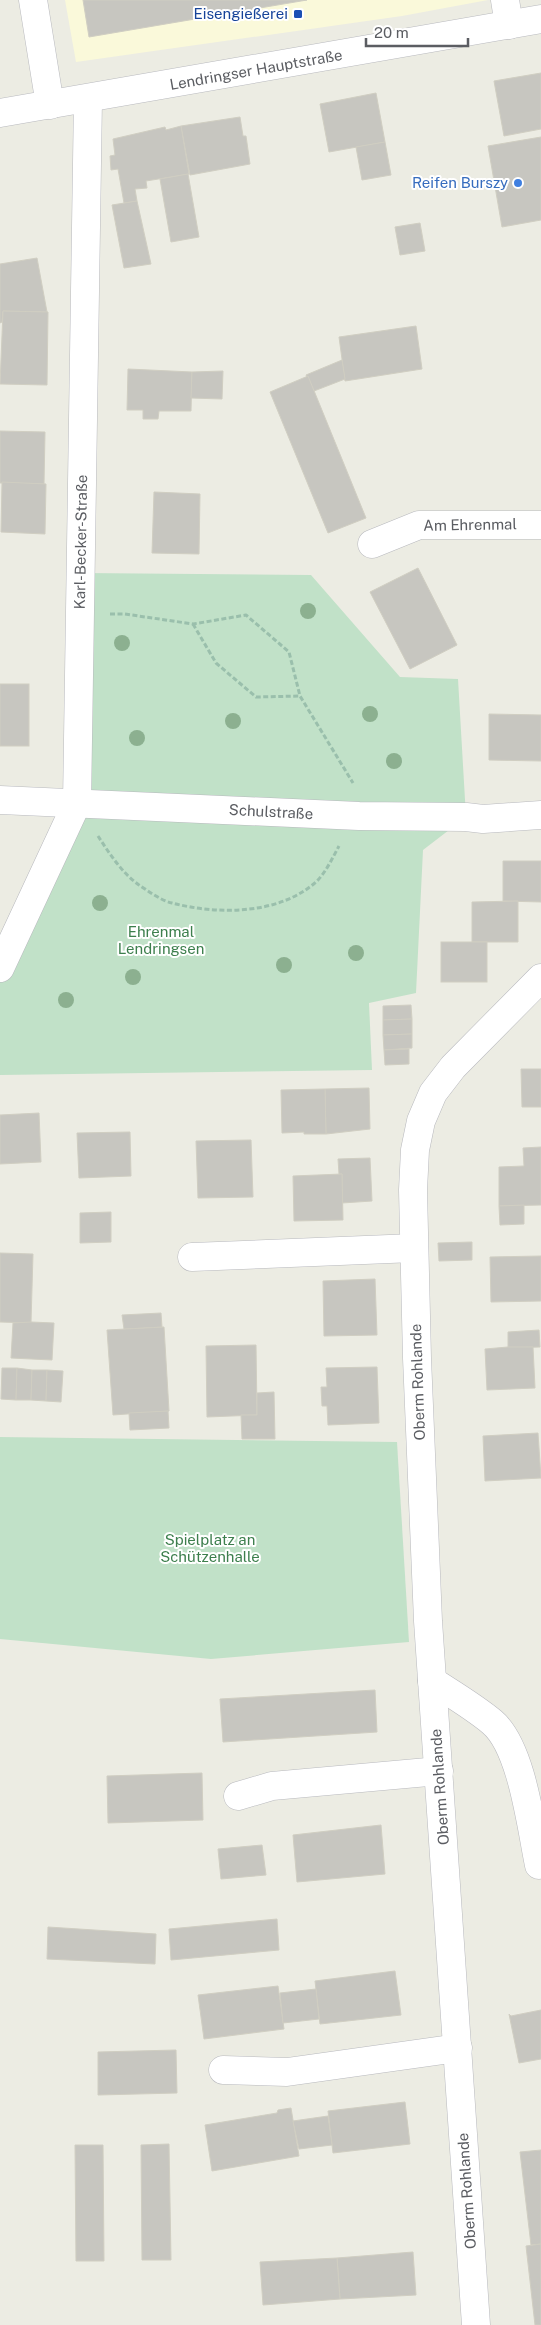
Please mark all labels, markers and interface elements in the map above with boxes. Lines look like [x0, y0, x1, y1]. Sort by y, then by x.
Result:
place label: Eisengießerei [194, 5, 288, 22]
marker: Eisengießerei [292, 8, 304, 20]
scale bar [366, 15, 468, 47]
text: 20 m [374, 24, 409, 41]
street label: Lendringser Hauptstraße [168, 46, 344, 93]
place label: Reifen Burszy [412, 174, 508, 191]
marker: Reifen Burszy [512, 177, 524, 189]
street label: Karl-Becker-Straße [71, 474, 90, 609]
street label: Am Ehrenmal [423, 515, 517, 534]
street label: Schulstraße [228, 801, 314, 822]
park label: Ehrenmal Lendringsen [118, 923, 204, 957]
street label: Oberm Rohlande [407, 1323, 428, 1441]
park label: Spielplatz an Schützenhalle [160, 1531, 260, 1565]
street label: Oberm Rohlande [427, 1728, 452, 1846]
street label: Oberm Rohlande [454, 2132, 479, 2250]

